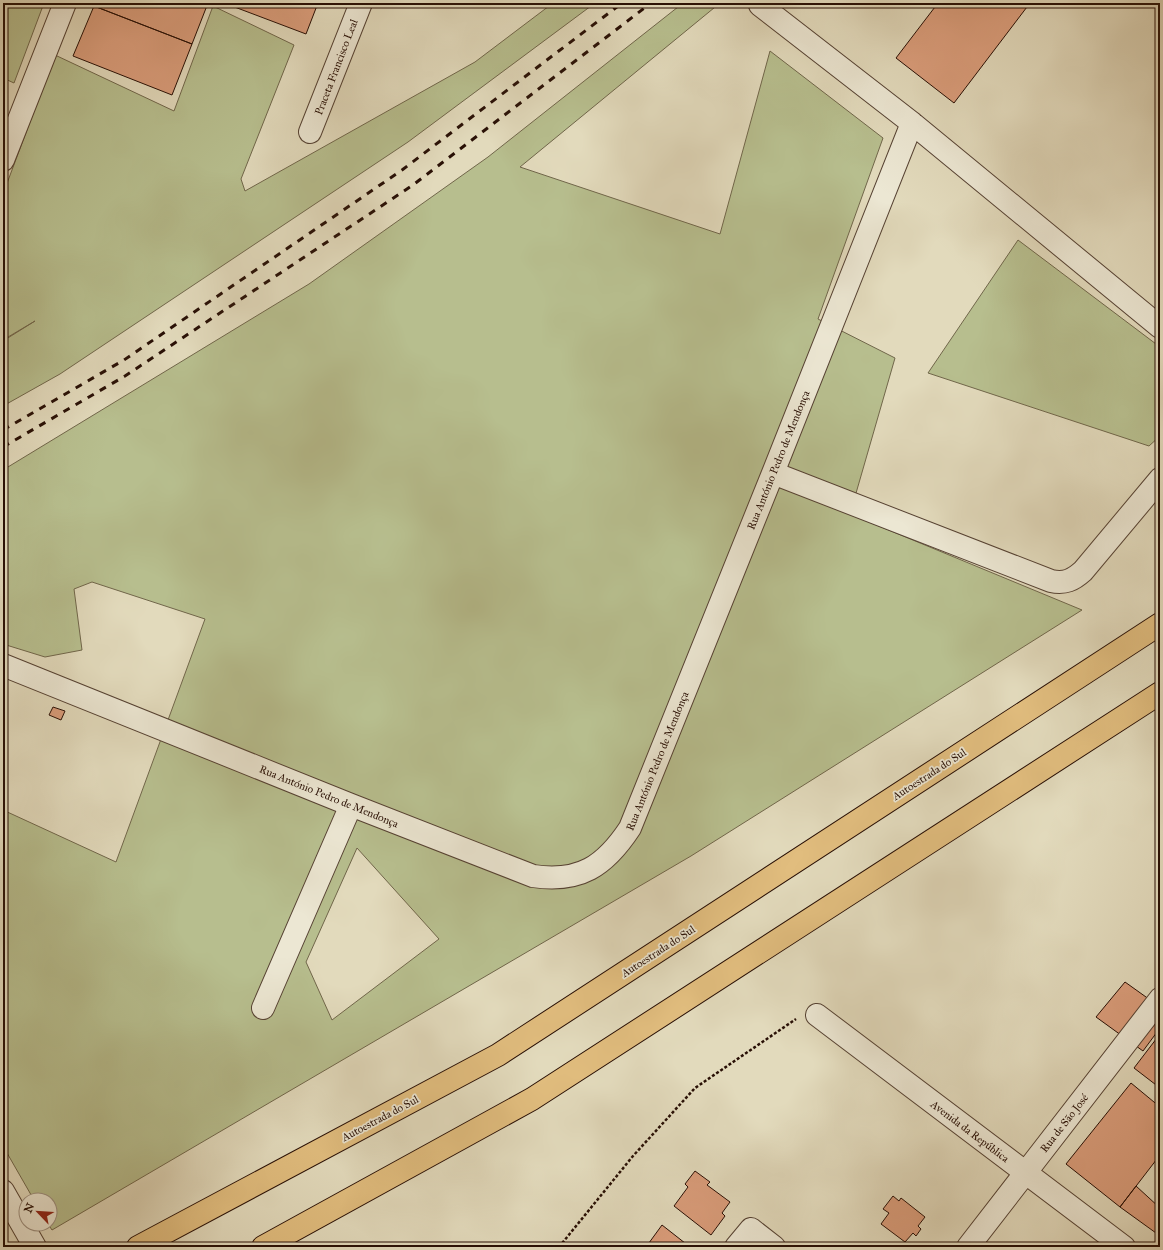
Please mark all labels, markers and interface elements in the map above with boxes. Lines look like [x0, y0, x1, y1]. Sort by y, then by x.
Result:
street label: Praceta Francisco Leal [312, 17, 361, 117]
street label: Rua António Pedro de Mendonça [745, 388, 813, 532]
street label: Rua António Pedro de Mendonça [624, 689, 692, 833]
street label: Autoestrada do Sul [889, 746, 969, 804]
street label: Rua António Pedro de Mendonça [257, 763, 401, 831]
street label: Autoestrada do Sul [618, 923, 698, 981]
street label: Rua de São José [1038, 1091, 1092, 1156]
street label: Autoestrada do Sul [339, 1093, 421, 1145]
street label: Avenida da República [927, 1097, 1012, 1165]
north arrow [18, 1192, 58, 1232]
text: N [22, 1200, 38, 1215]

